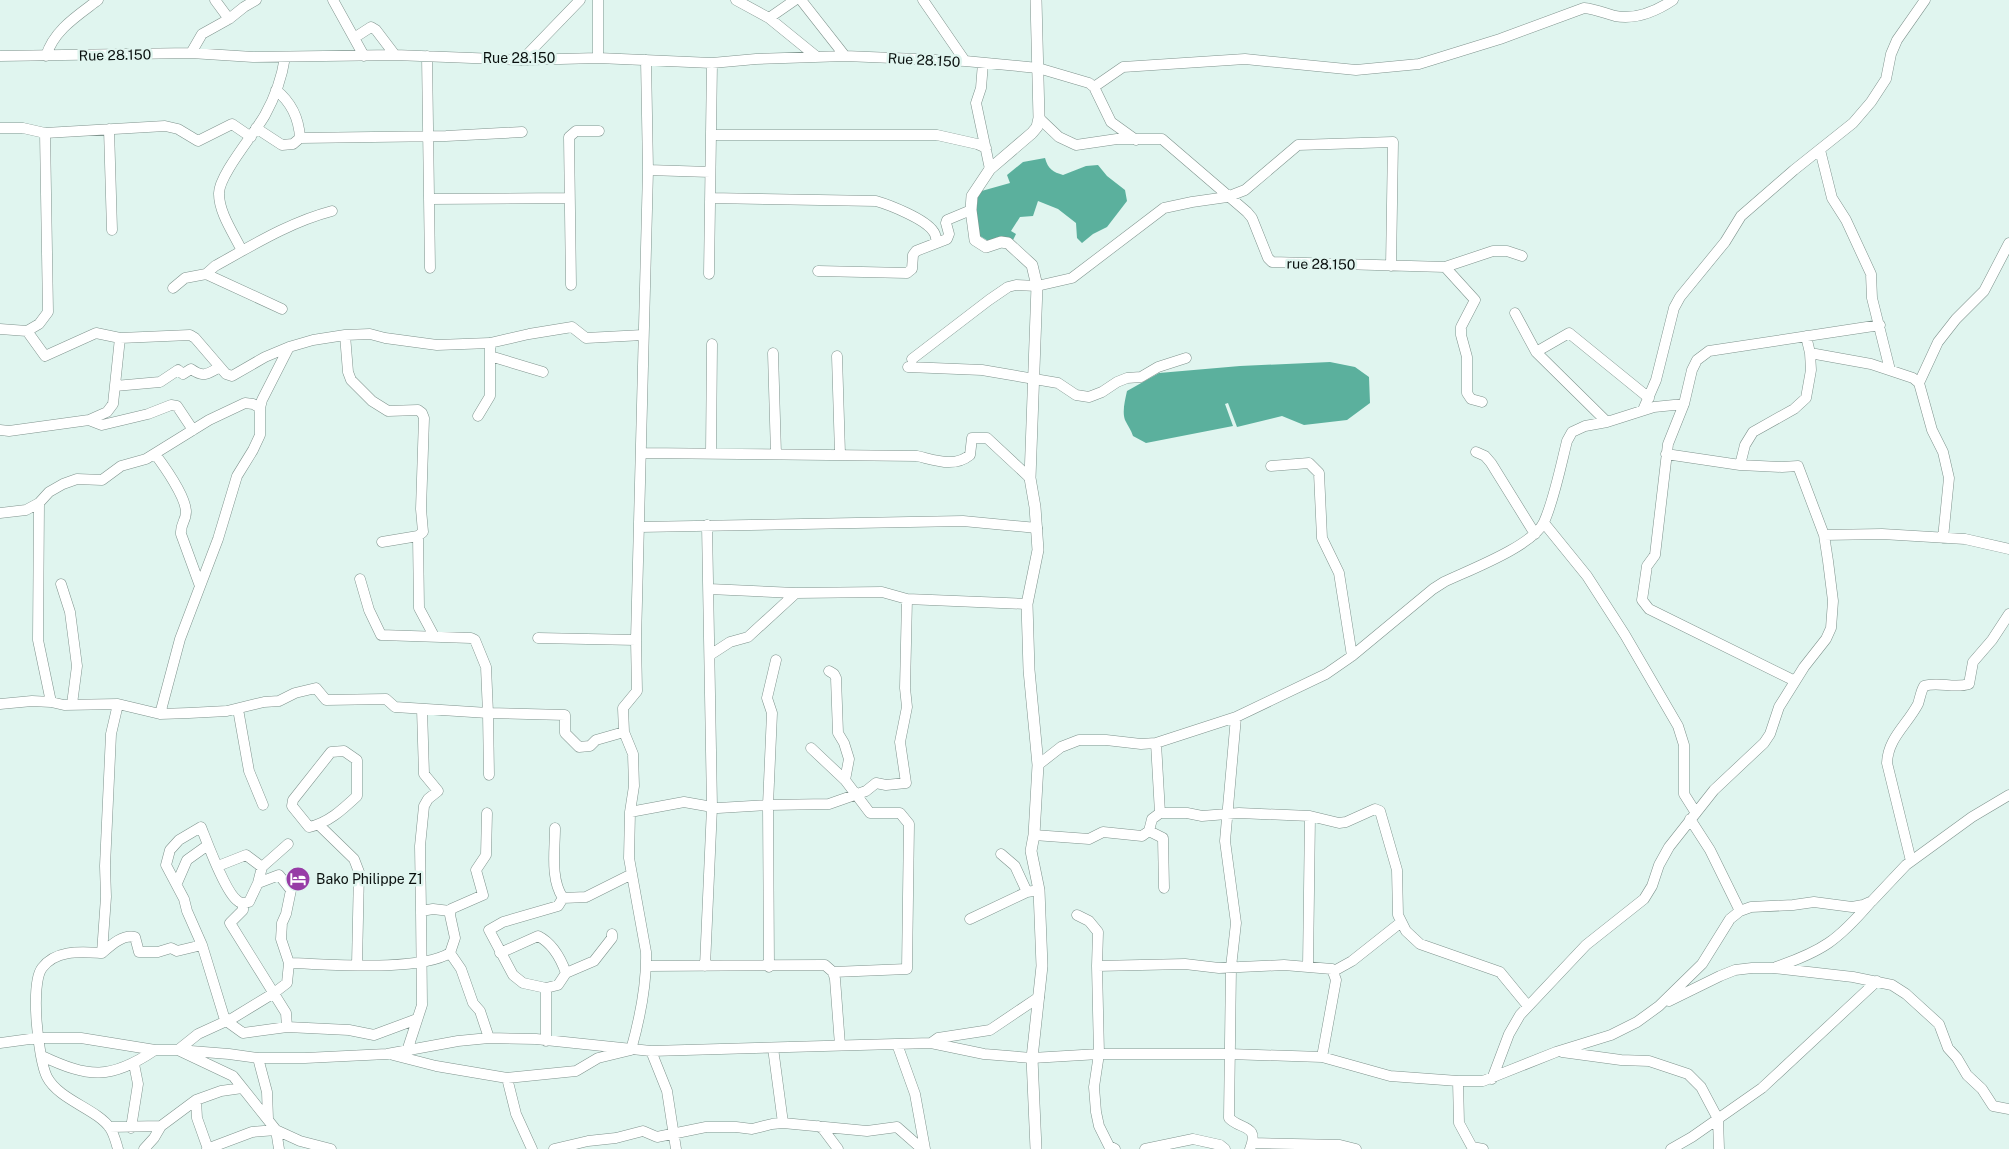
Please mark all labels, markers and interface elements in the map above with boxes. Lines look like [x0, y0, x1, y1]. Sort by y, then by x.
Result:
street label: Rue 28.150 [79, 46, 151, 64]
street label: Rue 28.150 [483, 50, 555, 66]
street label: Rue 28.150 [887, 50, 961, 70]
street label: rue 28.150 [1287, 255, 1355, 273]
hotel icon: Bako Philippe Z1 [285, 866, 311, 892]
place label: Bako Philippe Z1 [316, 871, 423, 887]

